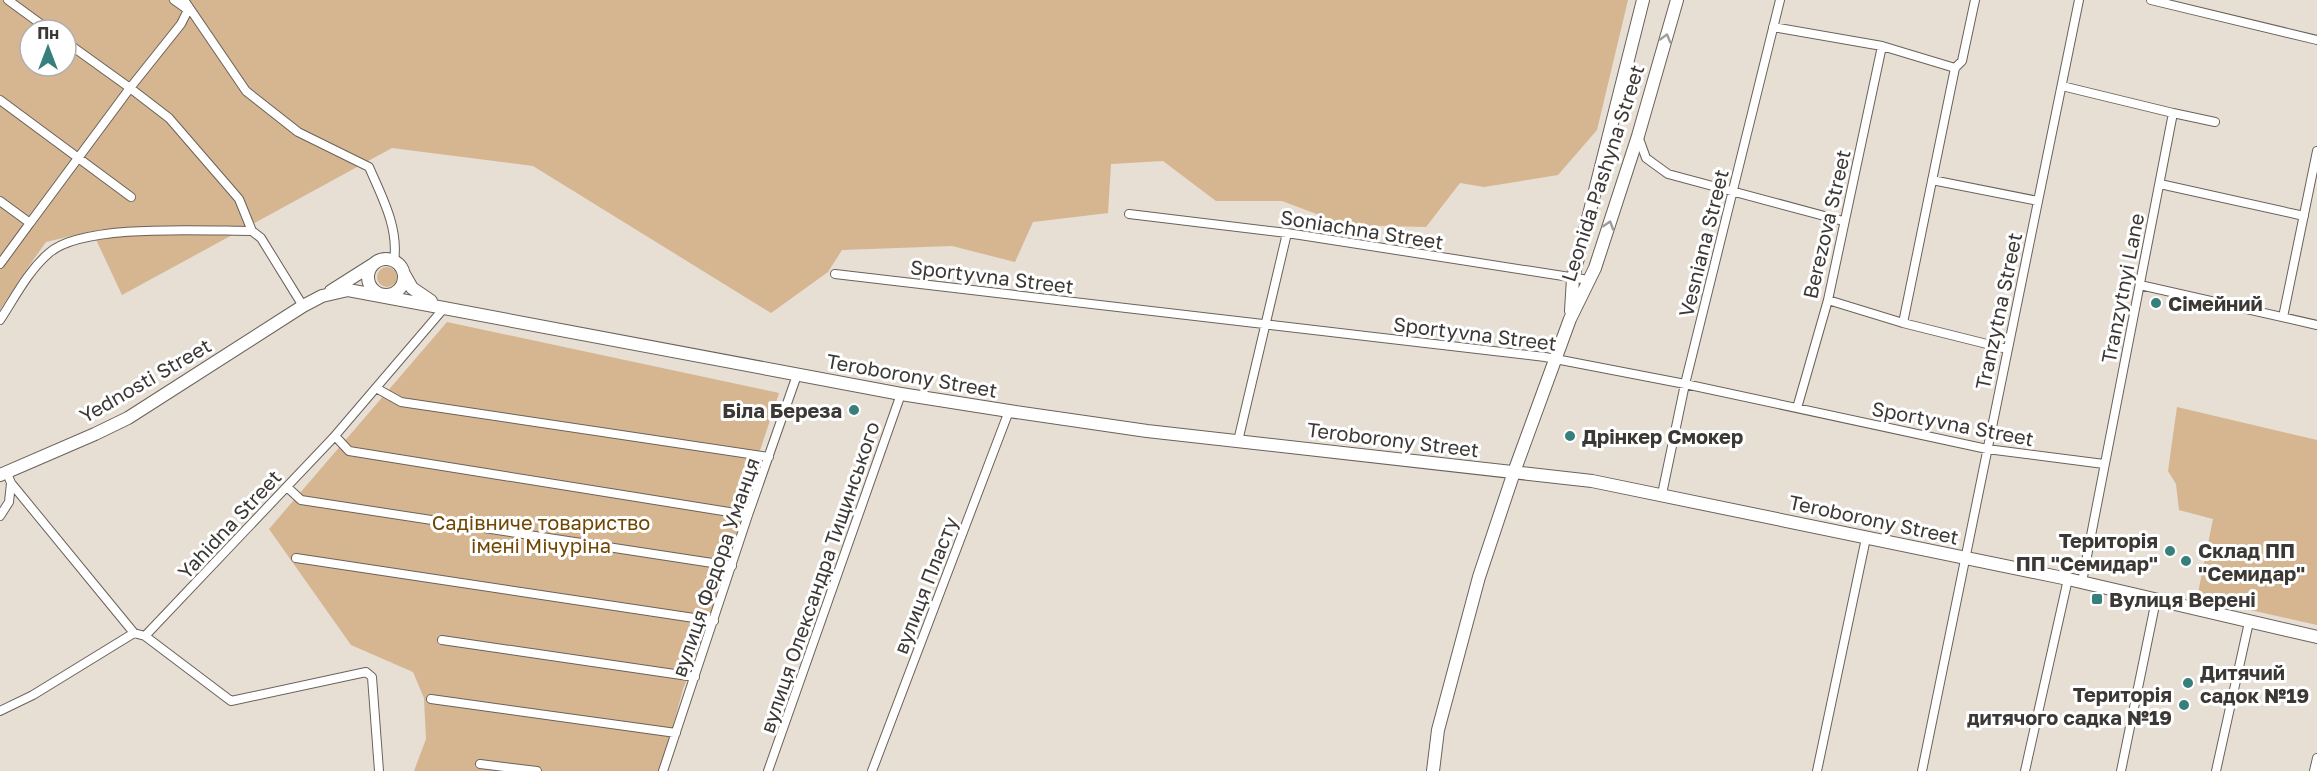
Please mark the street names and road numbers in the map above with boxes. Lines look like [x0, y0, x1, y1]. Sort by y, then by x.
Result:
street label: Leonida Pashyna Street [1556, 61, 1648, 285]
street label: Berezova Street [1797, 147, 1855, 301]
street label: Vesniana Street [1673, 167, 1733, 319]
street label: Soniachna Street [1279, 204, 1445, 254]
street label: Tranzytnyi Lane [2096, 211, 2148, 365]
street label: Tranzytna Street [1970, 230, 2026, 392]
street label: Sportyvna Street [909, 254, 1075, 298]
street label: Sportyvna Street [1392, 311, 1558, 355]
street label: Yednosti Street [75, 333, 215, 427]
street label: Teroborony Street [825, 348, 999, 402]
street label: Sportyvna Street [1870, 396, 2036, 450]
street label: Teroborony Street [1306, 417, 1480, 461]
street label: вулиця Олександра Тищинського [754, 418, 884, 736]
street label: вулиця Федора Уманця [666, 454, 764, 680]
street label: Yahidna Street [172, 465, 286, 583]
street label: Teroborony Street [1787, 489, 1961, 549]
street label: вулиця Пласту [888, 513, 962, 657]

